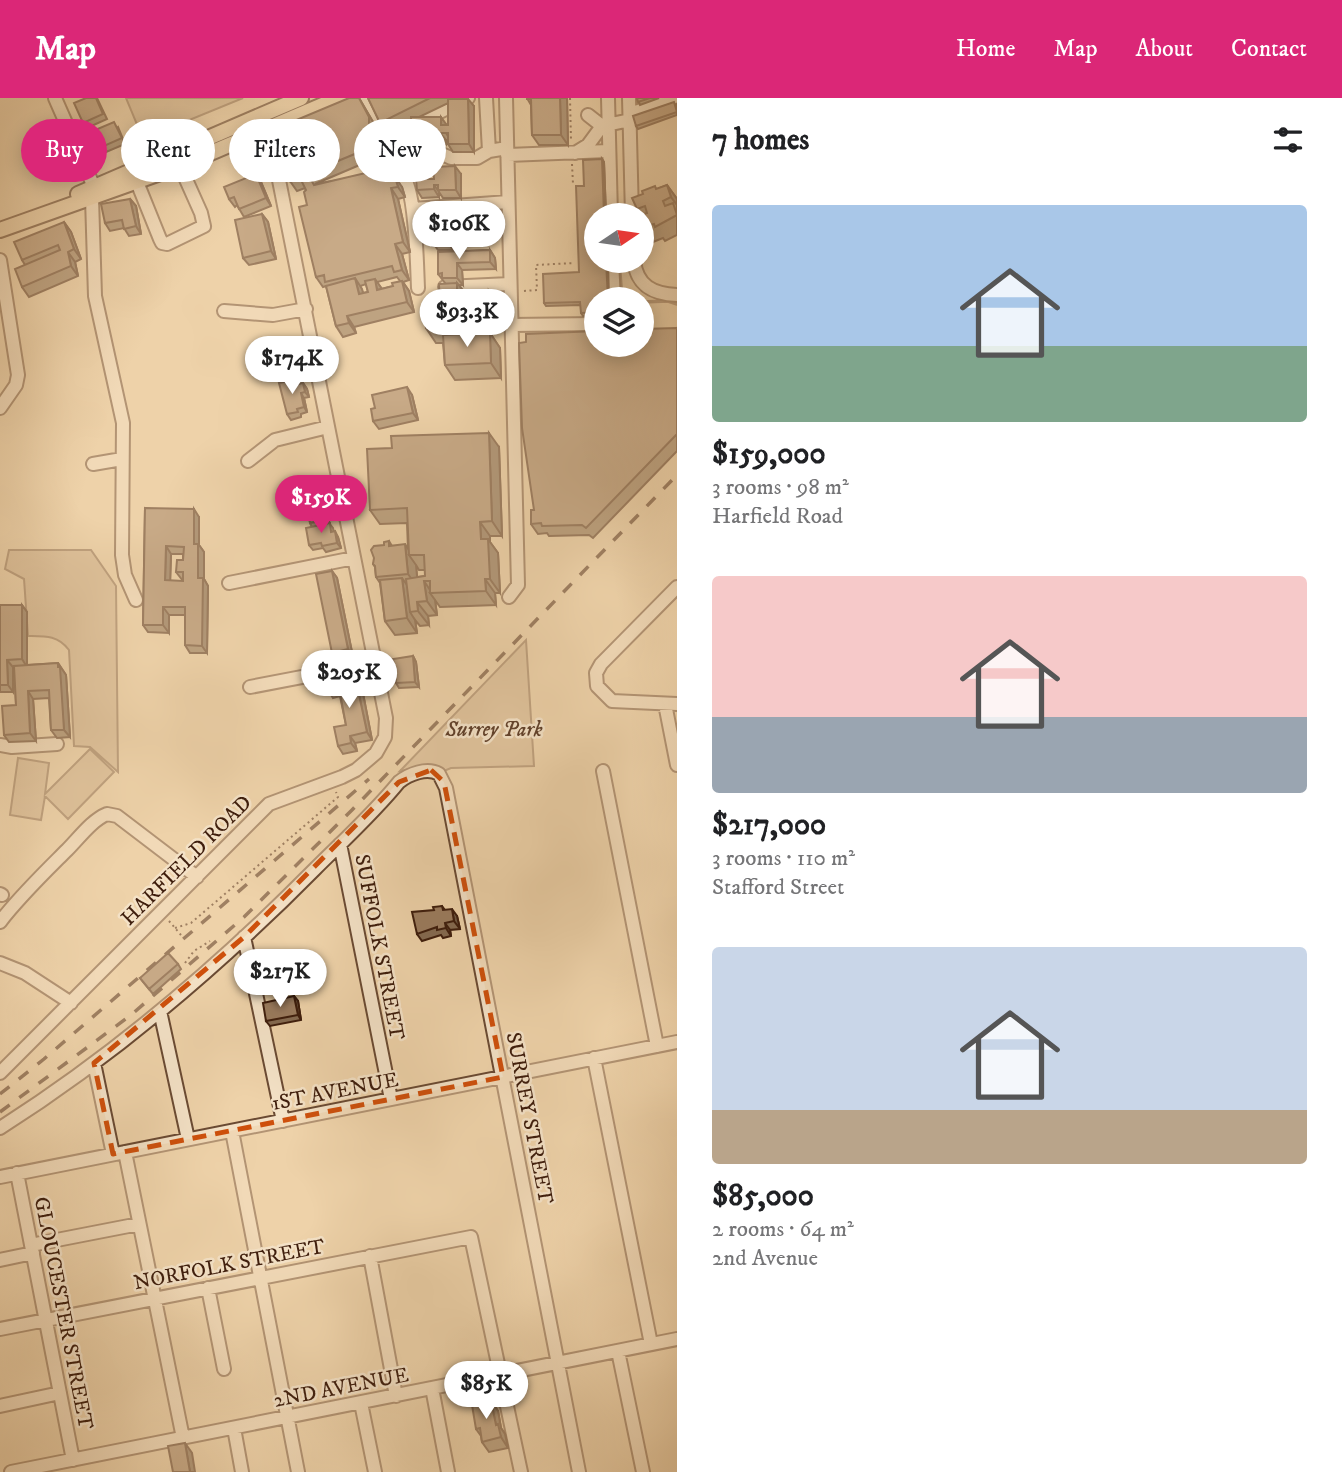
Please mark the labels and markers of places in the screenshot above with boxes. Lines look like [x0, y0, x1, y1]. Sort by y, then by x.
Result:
pin: $106K [410, 202, 508, 261]
pin: $93.3K [410, 289, 524, 349]
pin: $174K [243, 336, 341, 396]
pin: $159K [272, 476, 370, 535]
pin: $205K [300, 650, 398, 710]
pin: $217K [231, 950, 329, 1009]
pin: $85K [445, 1362, 527, 1421]

